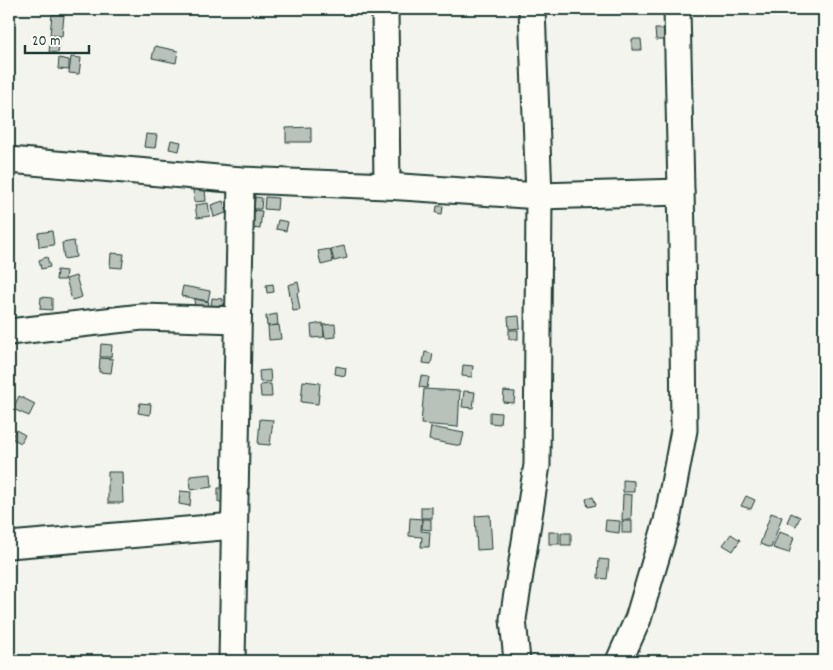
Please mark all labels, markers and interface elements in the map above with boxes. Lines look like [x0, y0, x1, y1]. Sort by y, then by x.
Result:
scale bar [25, 22, 89, 54]
text: 20 m [32, 31, 60, 53]

